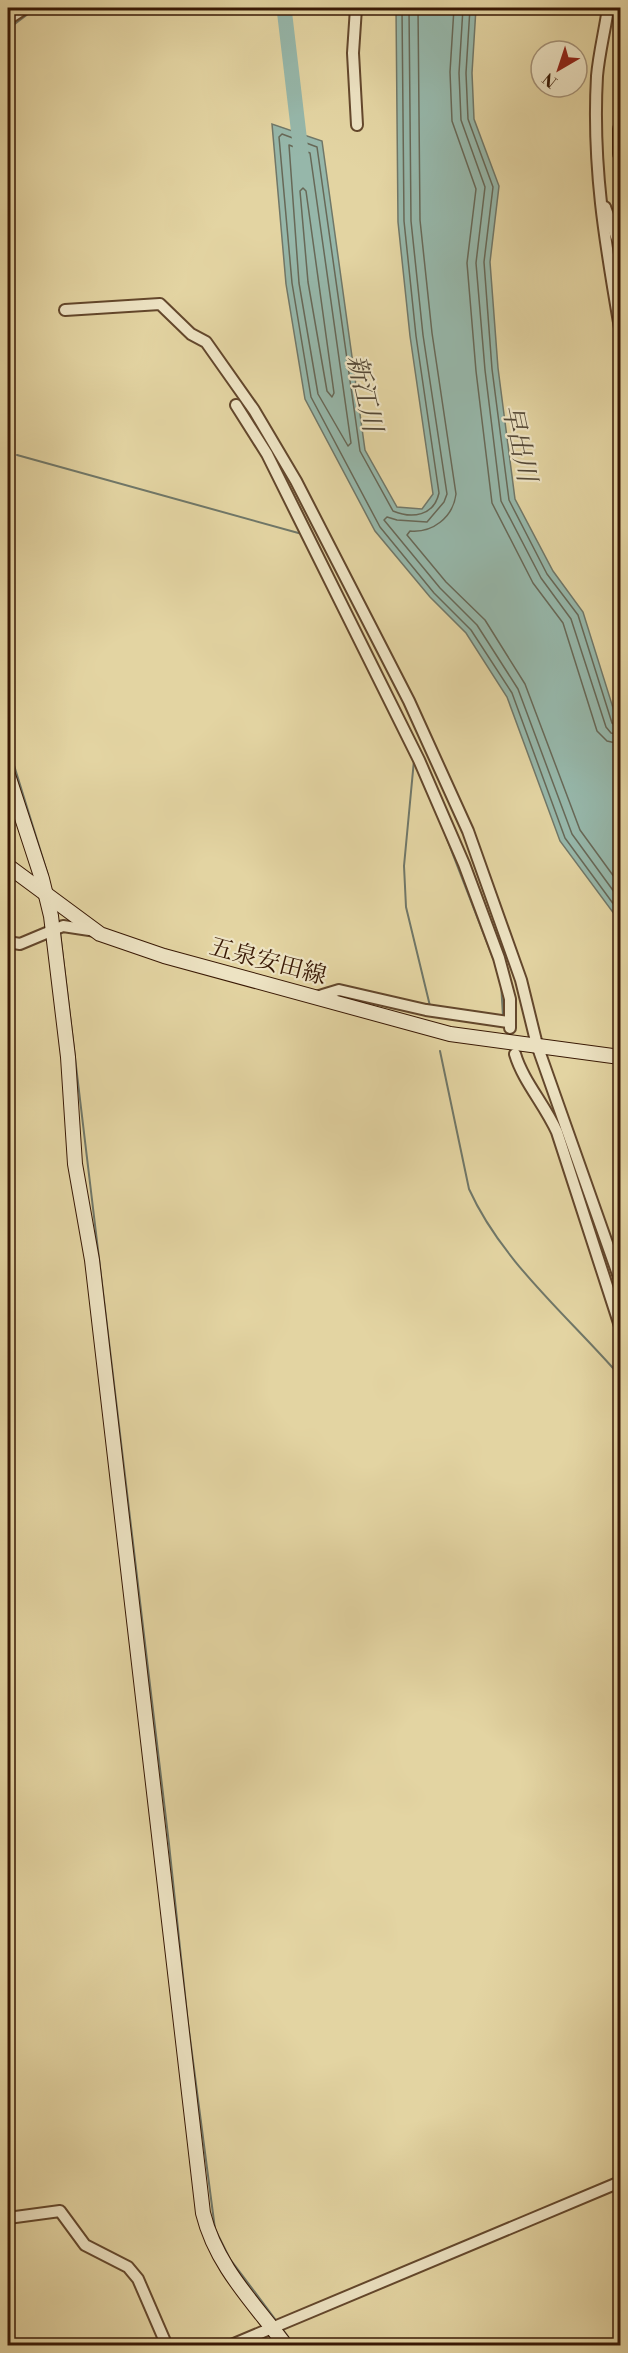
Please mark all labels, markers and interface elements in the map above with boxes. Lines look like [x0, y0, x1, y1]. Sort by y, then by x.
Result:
north arrow [529, 39, 589, 99]
text: N [539, 68, 561, 92]
water label: 新江川 [340, 352, 389, 438]
water label: 早出川 [495, 402, 543, 488]
street label: 五泉安田線 [206, 932, 330, 992]

